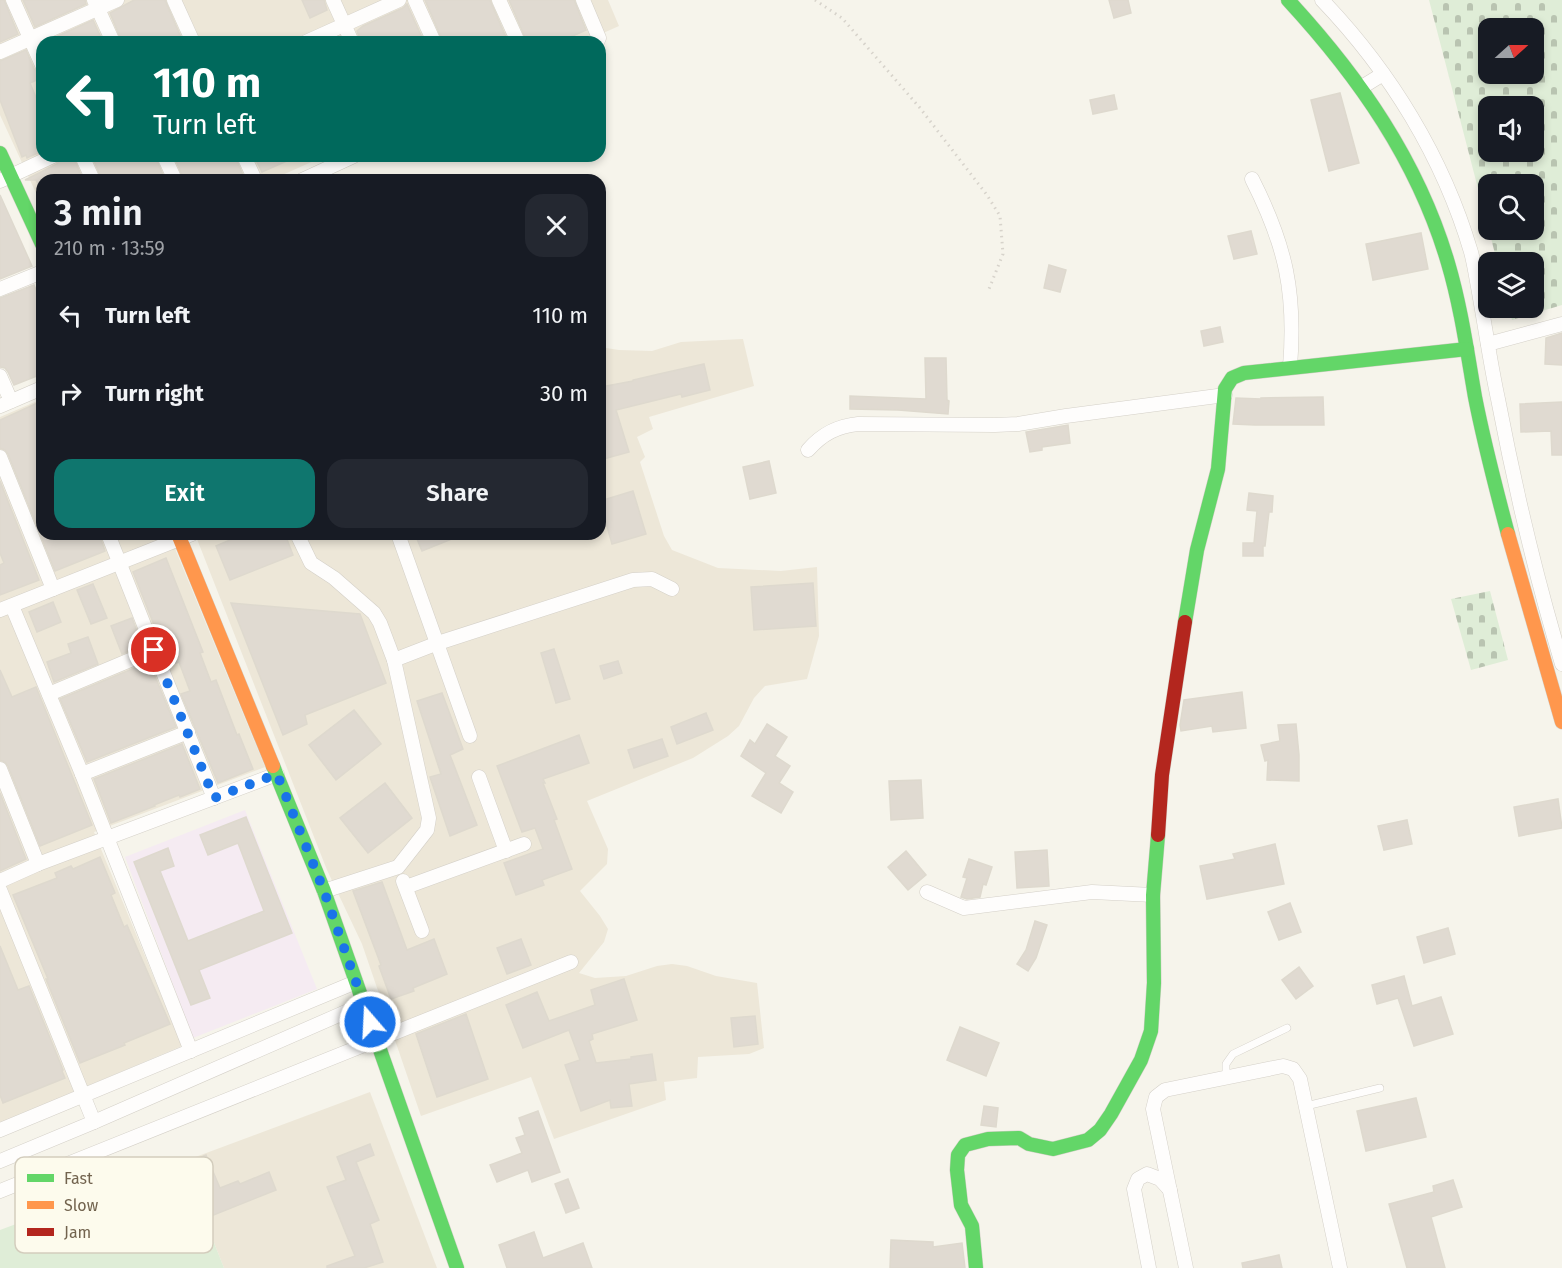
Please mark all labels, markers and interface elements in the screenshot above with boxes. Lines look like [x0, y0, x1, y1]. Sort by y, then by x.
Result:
north arrow [1478, 18, 1544, 84]
map controls [1478, 18, 1544, 318]
text: 110 m [153, 58, 261, 108]
icon: left [54, 60, 132, 138]
button: sound [1478, 96, 1544, 162]
text: Turn left [153, 109, 256, 141]
button: search [1478, 174, 1544, 240]
text: 3 min [54, 191, 143, 235]
button: close [525, 194, 588, 257]
text: 210 m · 13:59 [54, 236, 165, 260]
button: layers [1478, 252, 1544, 318]
icon: left [54, 299, 87, 332]
text: Turn left [105, 302, 190, 329]
text: 110 m [532, 302, 588, 329]
icon: right [54, 377, 87, 410]
text: Turn right [105, 380, 204, 407]
text: 30 m [540, 380, 588, 407]
button: Exit [54, 459, 315, 528]
button: Share [327, 459, 588, 528]
pin [128, 624, 179, 675]
icon: arrive [137, 633, 170, 666]
position arrow [338, 990, 402, 1054]
legend [15, 1157, 213, 1253]
text: Fast [64, 1169, 93, 1188]
text: Slow [64, 1196, 99, 1215]
text: Jam [64, 1223, 91, 1242]

